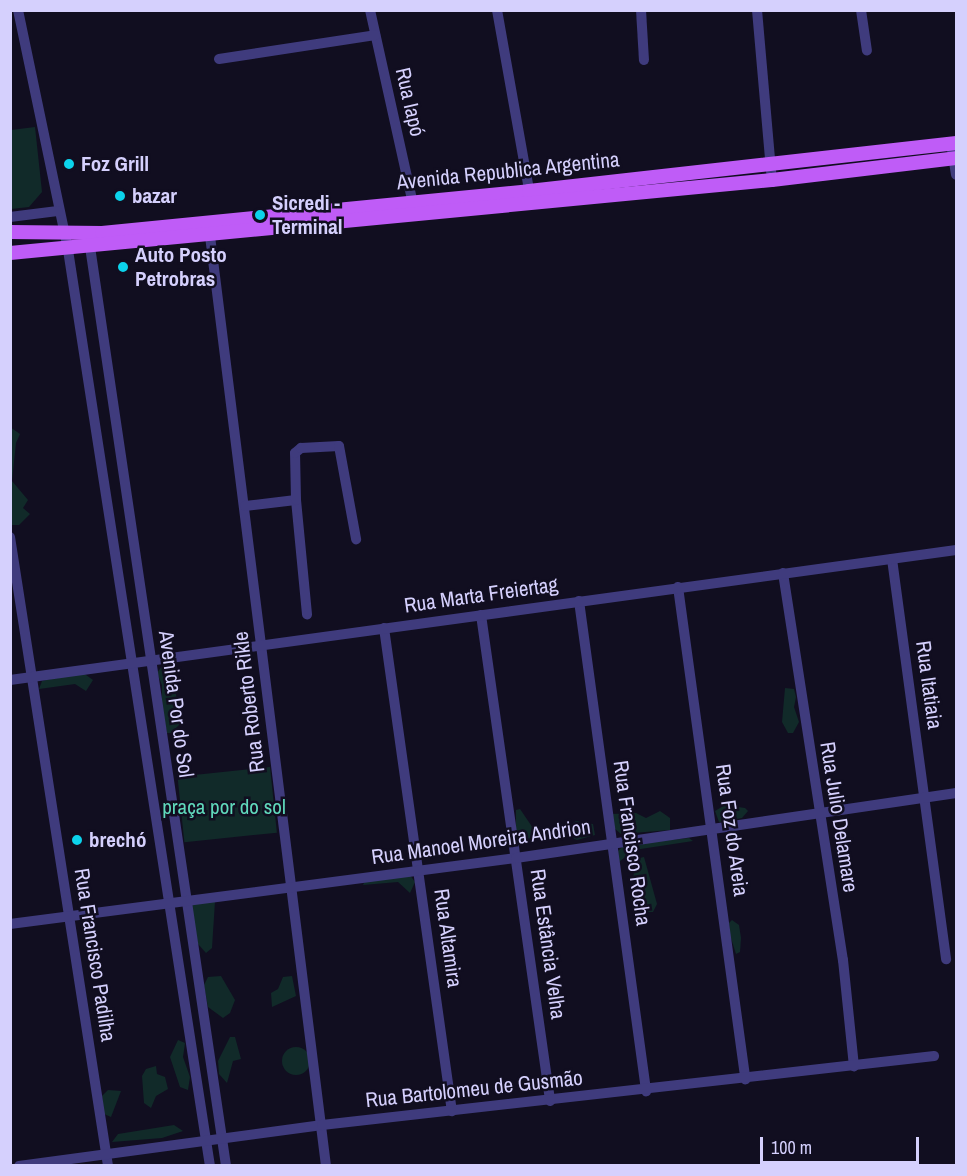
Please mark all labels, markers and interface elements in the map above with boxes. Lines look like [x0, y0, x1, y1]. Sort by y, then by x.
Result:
street label: Rua Iapó [390, 65, 430, 139]
street label: Avenida Republica Argentina [395, 147, 621, 195]
place label: Foz Grill [81, 151, 149, 177]
marker: Foz Grill [62, 157, 76, 171]
place label: bazar [132, 183, 177, 209]
marker: bazar [113, 189, 127, 203]
place label: Sicredi - Terminal [272, 190, 343, 240]
marker: Sicredi - Terminal [253, 208, 267, 222]
place label: Auto Posto Petrobras [135, 242, 227, 292]
marker: Auto Posto Petrobras [116, 260, 130, 274]
street label: Rua Marta Freiertag [402, 572, 560, 618]
street label: Avenida Por do Sol [153, 629, 199, 779]
street label: Rua Roberto Rikle [228, 630, 270, 774]
street label: Rua Itatiaia [910, 639, 948, 731]
street label: Rua Julio Delamare [815, 740, 863, 894]
street label: Rua Francisco Rocha [608, 759, 656, 927]
street label: Rua Foz do Areia [710, 762, 754, 898]
park label: praça por do sol [162, 794, 286, 820]
street label: Rua Manoel Moreira Andrion [369, 814, 593, 870]
place label: brechó [89, 827, 146, 853]
marker: brechó [70, 833, 84, 847]
street label: Rua Francisco Padilha [69, 867, 121, 1043]
street label: Rua Estância Velha [525, 867, 571, 1021]
street label: Rua Altamira [429, 886, 467, 990]
street label: Rua Bartolomeu de Gusmão [364, 1065, 584, 1113]
scale bar [763, 1125, 922, 1163]
text: 100 m [771, 1135, 812, 1160]

